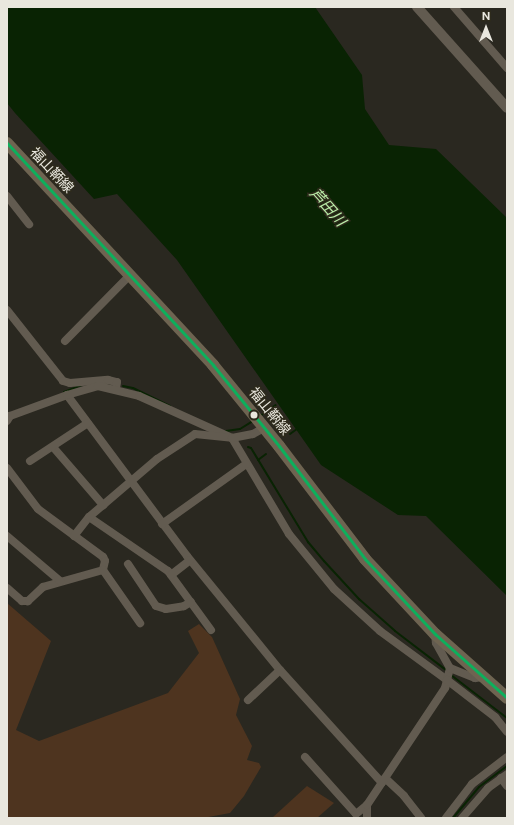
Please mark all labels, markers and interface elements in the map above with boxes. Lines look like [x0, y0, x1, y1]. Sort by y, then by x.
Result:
north arrow [466, 8, 506, 48]
text: N [482, 10, 490, 22]
street label: 福山鞆線 [27, 144, 77, 196]
water label: 芦田川 [306, 184, 350, 230]
street label: 福山鞆線 [246, 384, 294, 438]
unlabelled marker [249, 410, 259, 420]

